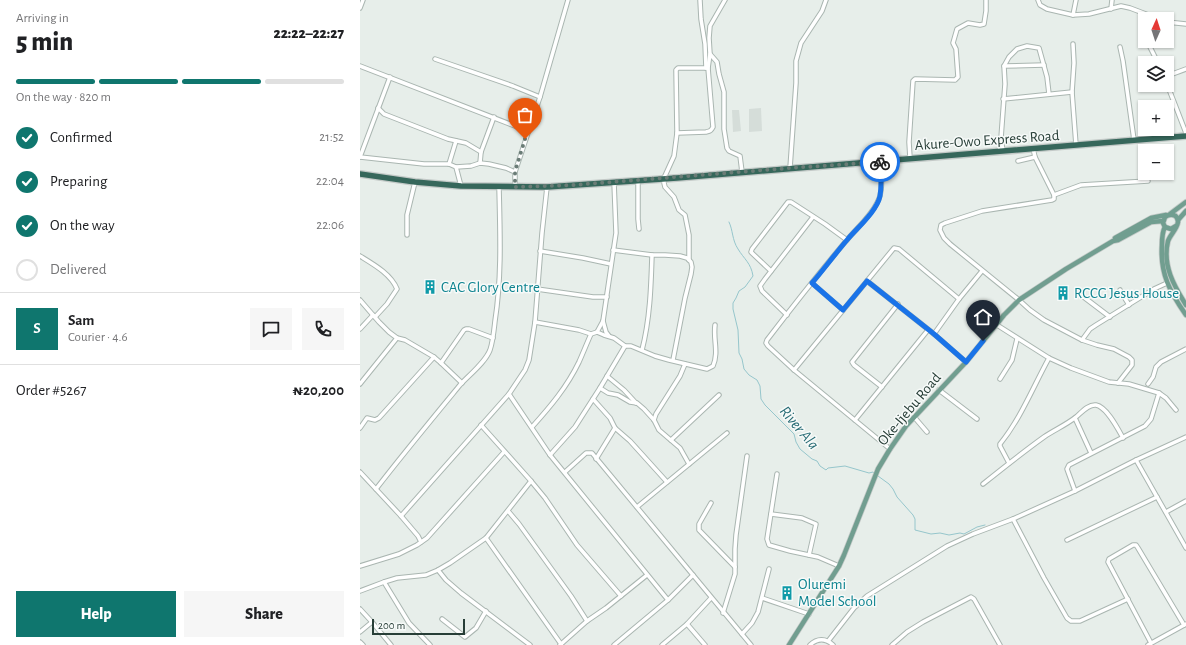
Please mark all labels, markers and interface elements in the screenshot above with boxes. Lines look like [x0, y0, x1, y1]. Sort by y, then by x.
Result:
text: Arriving in [16, 12, 69, 25]
north arrow [1138, 12, 1174, 48]
map controls [1138, 12, 1174, 180]
text: 22:22–22:27 [273, 26, 344, 41]
text: 5 min [16, 29, 73, 55]
button: layers [1138, 56, 1174, 92]
text: On the way · 820 m [16, 91, 111, 104]
pin [508, 98, 542, 139]
button: + [1138, 100, 1174, 136]
icon: bag [514, 104, 536, 126]
icon: check [16, 127, 38, 149]
street label: Akure-Owo Express Road [914, 128, 1060, 153]
text: Confirmed [50, 130, 112, 145]
text: 21:52 [319, 131, 344, 144]
courier [860, 142, 900, 182]
button: − [1138, 144, 1174, 180]
icon: bike [869, 151, 891, 173]
icon: check [16, 171, 38, 193]
text: Preparing [50, 174, 107, 189]
text: 22:04 [316, 175, 344, 188]
icon: check [16, 215, 38, 237]
text: On the way [50, 218, 115, 233]
text: 22:06 [316, 219, 344, 232]
text: Delivered [50, 262, 107, 277]
building icon: CAC Glory Centre [422, 279, 438, 295]
place label: CAC Glory Centre [441, 280, 540, 295]
building icon: RCCG Jesus House [1055, 285, 1071, 301]
place label: RCCG Jesus House [1074, 286, 1179, 301]
pin [966, 300, 1000, 341]
icon: home [972, 306, 994, 328]
button: chat [250, 308, 292, 350]
button: phone [302, 308, 344, 350]
text: Sam [68, 313, 94, 328]
text: S [33, 321, 41, 336]
text: Courier · 4.6 [68, 331, 128, 344]
street label: Oke-Ijebu Road [875, 370, 944, 449]
text: Order #5267 [16, 383, 87, 398]
text: ₦20,200 [292, 383, 344, 398]
water label: River Ala [777, 403, 822, 452]
place label: Oluremi Model School [798, 577, 877, 609]
building icon: Oluremi Model School [779, 585, 795, 601]
button: Help [16, 591, 176, 637]
button: Share [184, 591, 344, 637]
scale bar [372, 617, 465, 636]
text: 200 m [378, 620, 405, 631]

